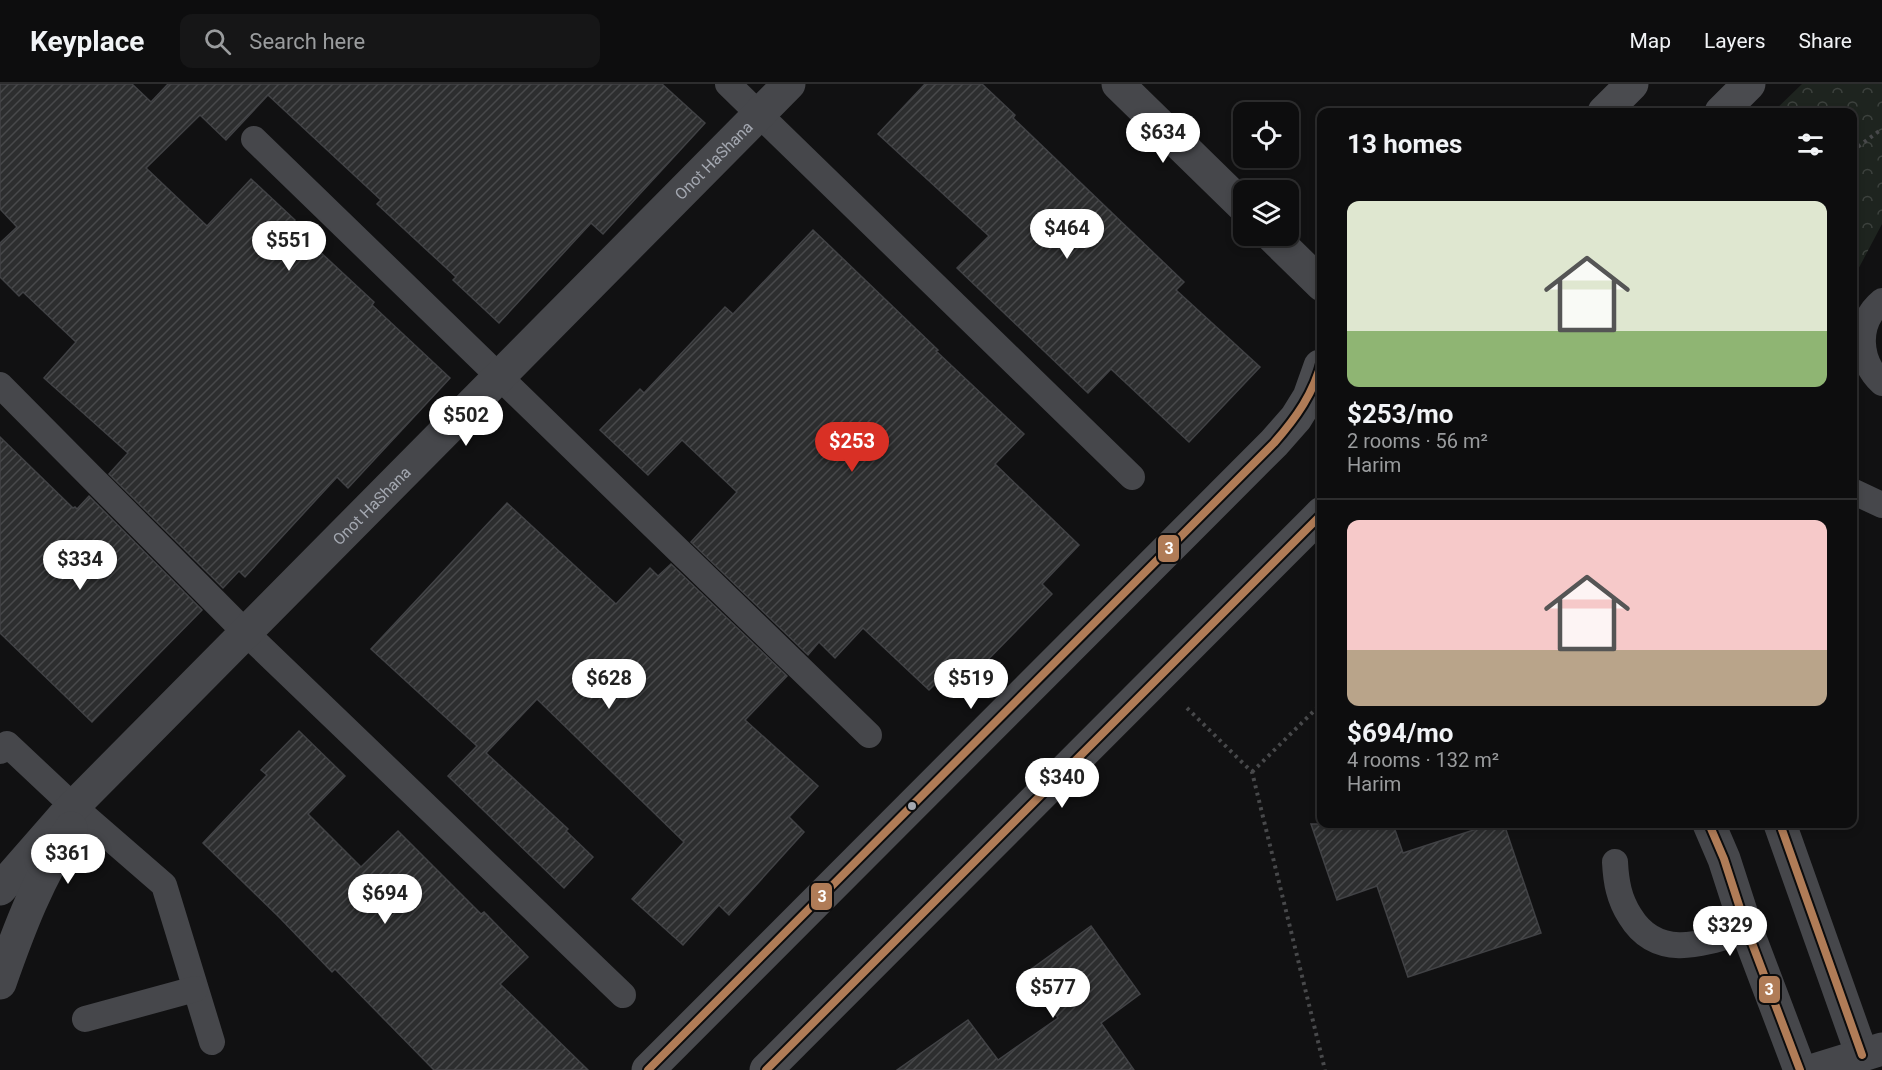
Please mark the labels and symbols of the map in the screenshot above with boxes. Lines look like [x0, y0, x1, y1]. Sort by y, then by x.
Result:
pin: $634 [1127, 113, 1199, 164]
street label: Onot HaShana [671, 117, 757, 204]
pin: $464 [1031, 209, 1103, 260]
pin: $551 [253, 221, 325, 272]
pin: $502 [430, 396, 502, 447]
pin: $253 [816, 422, 888, 473]
street label: Onot HaShana [329, 463, 415, 549]
line badge: 3 [1157, 534, 1180, 563]
text: 3 [1164, 539, 1174, 558]
pin: $334 [44, 540, 116, 591]
pin: $628 [573, 659, 645, 710]
pin: $519 [935, 659, 1007, 710]
pin: $340 [1026, 758, 1098, 809]
unlabelled marker [906, 800, 918, 812]
pin: $361 [32, 834, 104, 885]
pin: $694 [349, 874, 421, 925]
line badge: 3 [810, 882, 833, 911]
text: 3 [817, 887, 827, 906]
pin: $329 [1694, 906, 1766, 957]
pin: $577 [1017, 968, 1089, 1019]
line badge: 3 [1758, 975, 1781, 1004]
text: 3 [1764, 980, 1774, 999]

